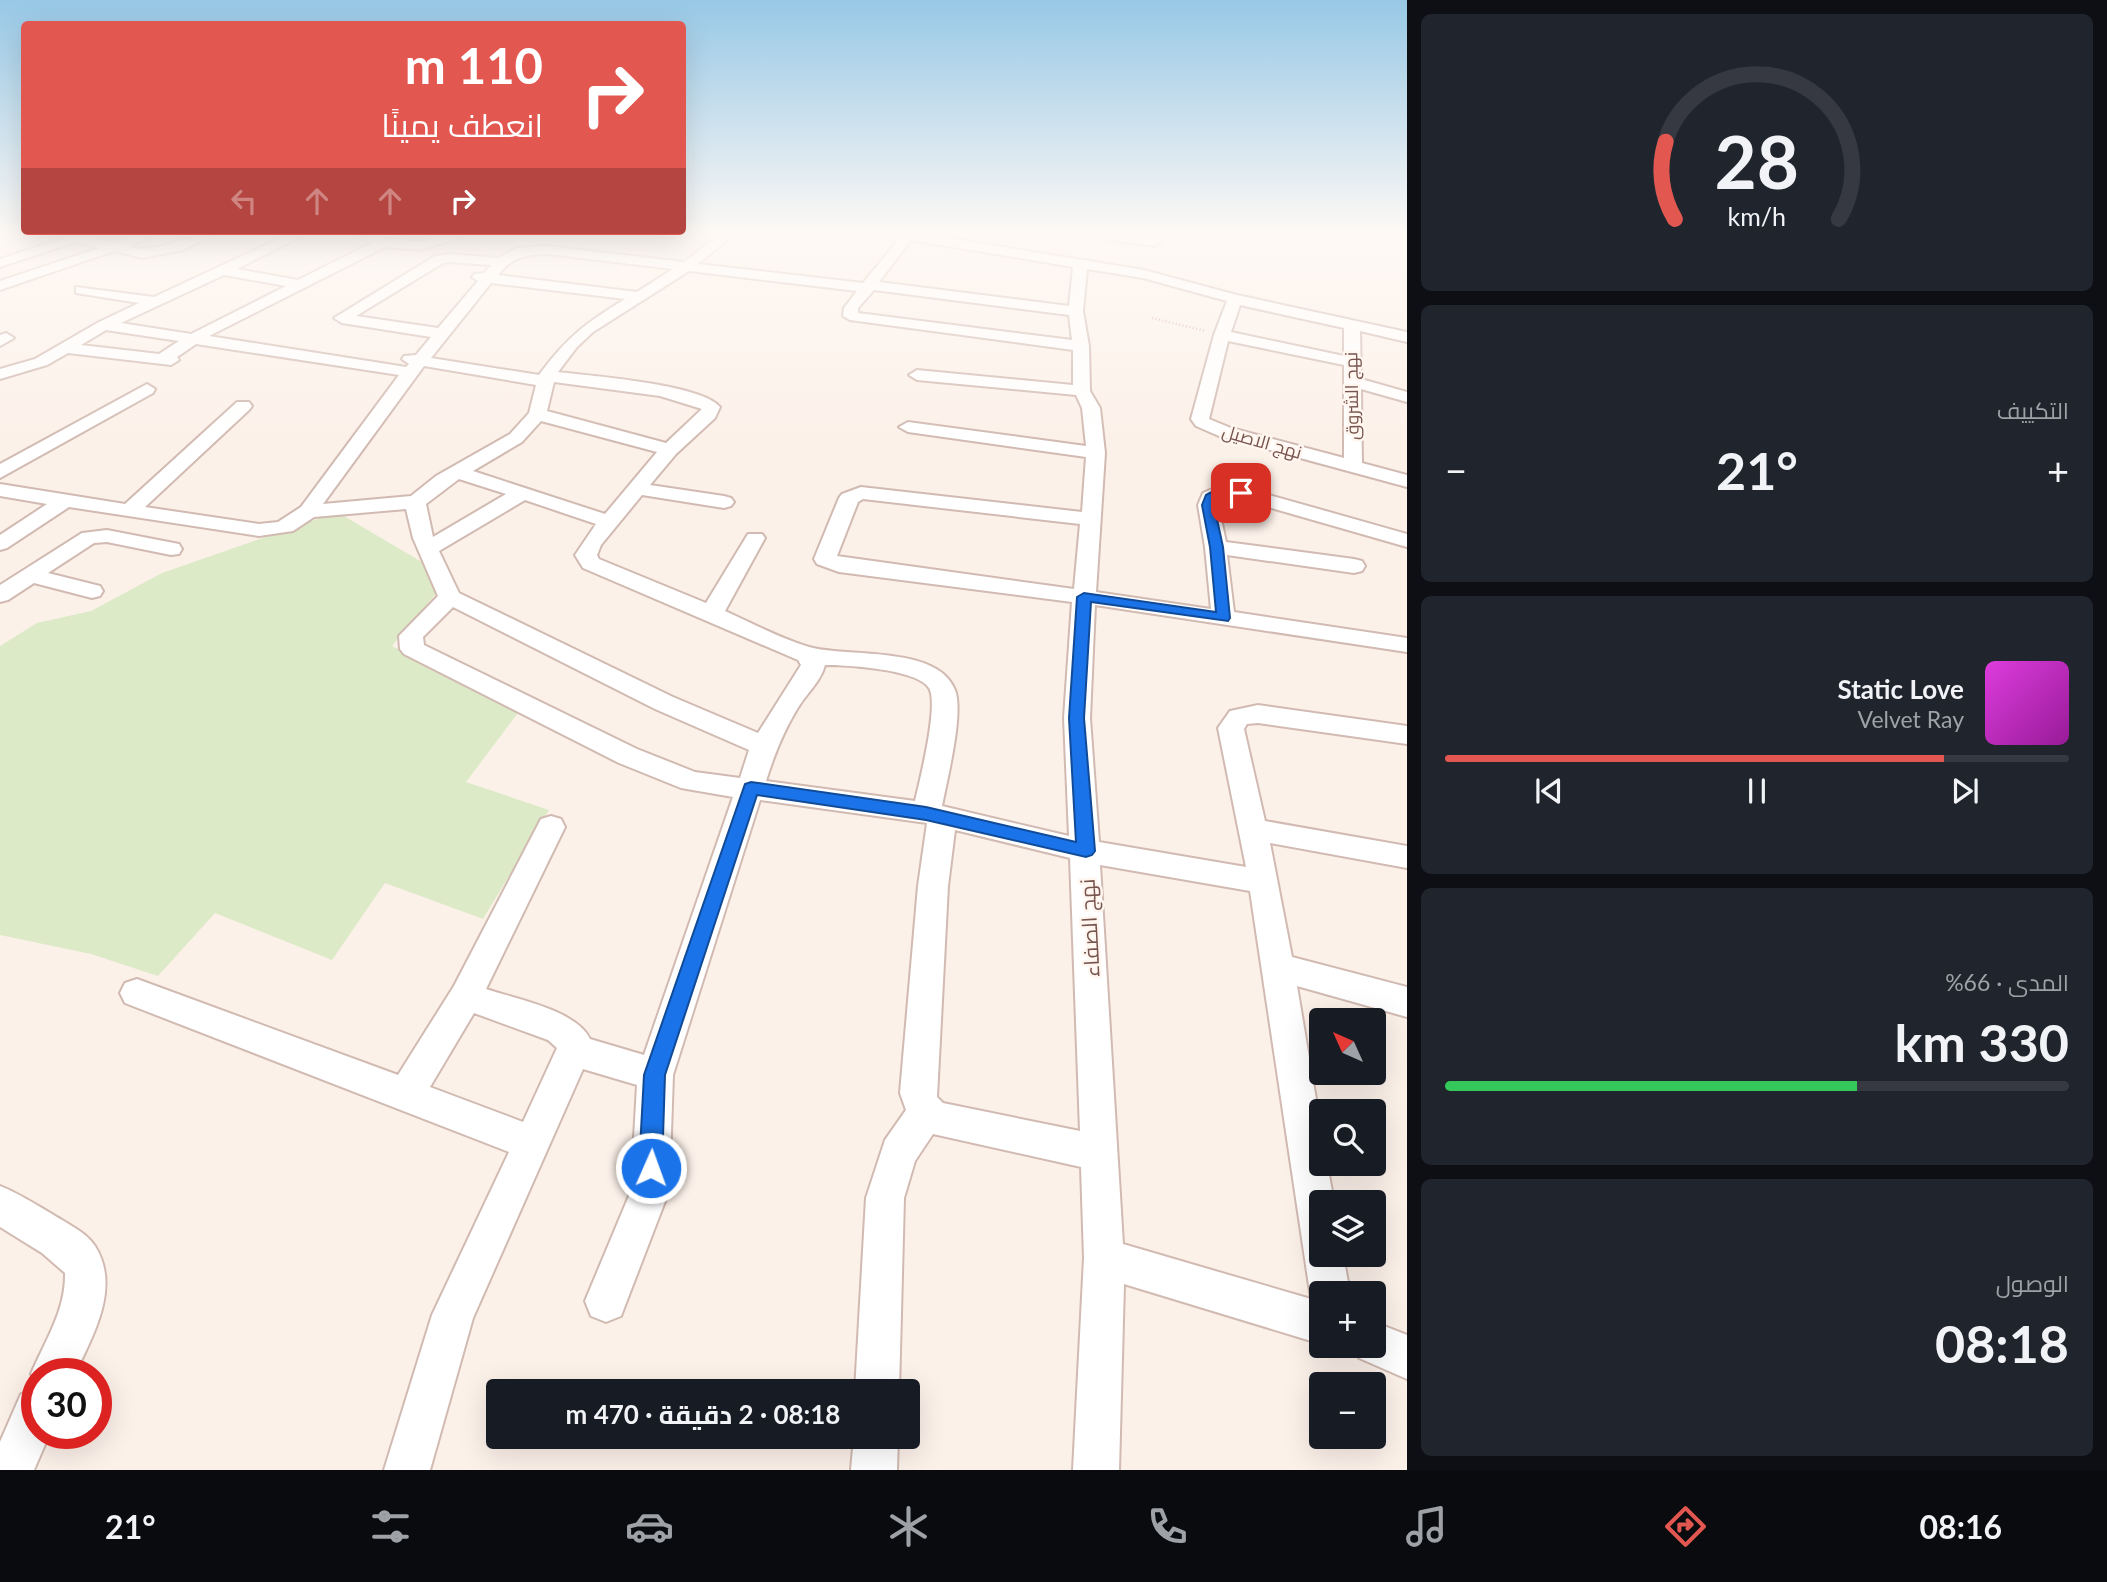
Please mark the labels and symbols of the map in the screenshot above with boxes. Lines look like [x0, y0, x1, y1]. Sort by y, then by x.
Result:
street label: نهج الشروق [1339, 352, 1365, 440]
street label: نهج الاصيل [1219, 419, 1305, 465]
pin [1211, 463, 1271, 523]
street label: نهج الصفاء [1073, 878, 1107, 978]
north arrow [1309, 1008, 1386, 1085]
position arrow [614, 1131, 688, 1205]
speed limit sign: 30 [21, 1358, 112, 1449]

